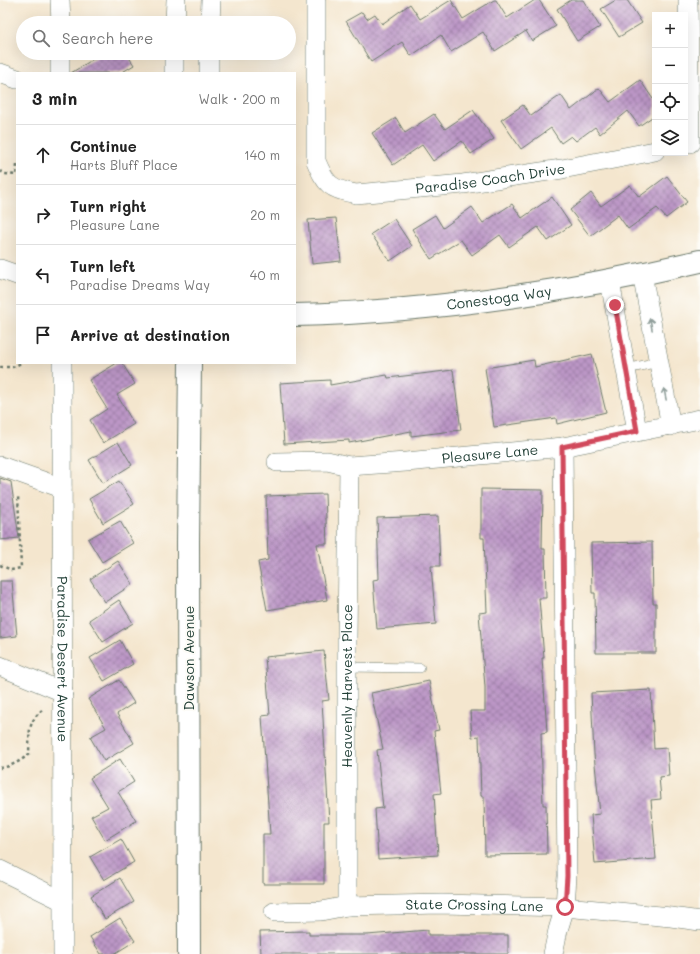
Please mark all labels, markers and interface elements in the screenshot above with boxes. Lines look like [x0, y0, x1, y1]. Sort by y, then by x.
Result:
map controls [652, 12, 688, 156]
button: + [652, 12, 688, 48]
search box [16, 16, 296, 60]
icon: search [30, 27, 52, 49]
text: Search here [62, 28, 153, 48]
button: − [652, 48, 688, 84]
button: locate [652, 84, 688, 120]
text: 3 min [32, 87, 77, 109]
text: Walk · 200 m [199, 90, 280, 107]
button: layers [652, 120, 688, 156]
text: Continue [70, 136, 137, 156]
icon: ahead [32, 144, 54, 166]
text: 140 m [244, 146, 280, 163]
text: Harts Bluff Place [70, 156, 178, 173]
street label: Paradise Coach Drive [415, 159, 567, 197]
text: Turn right [70, 196, 147, 216]
icon: right [32, 204, 54, 226]
text: 20 m [250, 206, 280, 223]
text: Pleasure Lane [70, 216, 160, 233]
text: Turn left [70, 256, 135, 276]
icon: left [32, 264, 54, 286]
text: 40 m [250, 266, 280, 283]
text: Paradise Dreams Way [70, 276, 210, 293]
street label: Conestoga Way [446, 281, 553, 314]
route end [606, 296, 624, 314]
one-way arrow [647, 318, 655, 331]
icon: arrive [32, 324, 54, 346]
text: Arrive at destination [70, 325, 230, 345]
one-way arrow [661, 388, 669, 401]
street label: Pleasure Lane [441, 439, 539, 468]
street label: Paradise Desert Avenue [53, 576, 73, 742]
street label: Heavenly Harvest Place [337, 604, 356, 768]
street label: Dawson Avenue [179, 606, 198, 711]
street label: State Crossing Lane [405, 894, 544, 915]
route start [556, 898, 574, 916]

